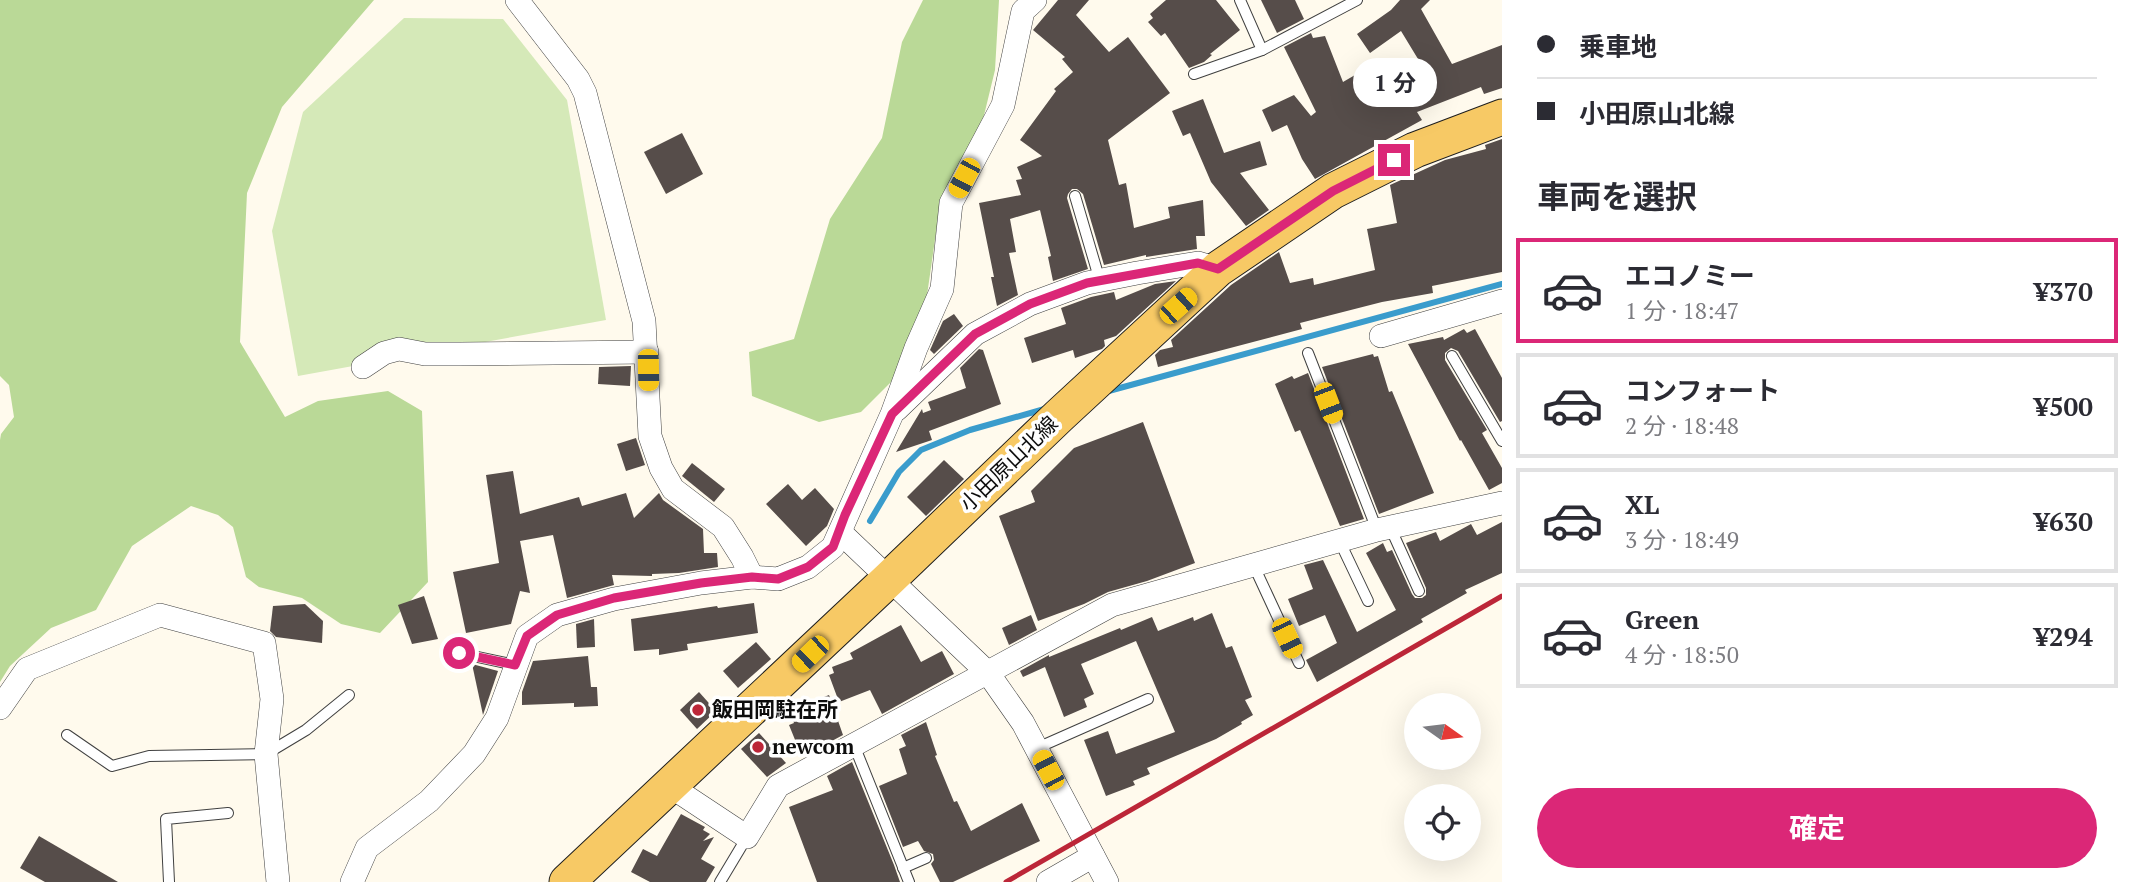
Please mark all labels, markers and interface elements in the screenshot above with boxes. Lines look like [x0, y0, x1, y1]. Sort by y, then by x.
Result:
text: 乗車地 [1579, 29, 1657, 63]
callout: 1 分 [1352, 58, 1436, 108]
text: 1 分 [1374, 67, 1416, 98]
text: 小田原山北線 [1579, 96, 1735, 130]
route end [1378, 144, 1410, 176]
car [945, 155, 984, 201]
text: 車両を選択 [1537, 175, 1697, 217]
text: エコノミー [1625, 258, 1755, 292]
icon: car [1541, 259, 1604, 322]
text: ¥370 [2034, 274, 2093, 308]
car [1156, 284, 1201, 328]
text: 1 分 · 18:47 [1625, 295, 1739, 326]
car [638, 349, 659, 391]
text: コンフォート [1625, 373, 1780, 407]
icon: car [1541, 374, 1604, 437]
car [1311, 380, 1346, 426]
text: ¥500 [2034, 389, 2093, 423]
street label: 小田原山北線 [953, 409, 1063, 517]
text: 2 分 · 18:48 [1625, 410, 1739, 441]
text: XL [1625, 487, 1659, 521]
icon: car [1541, 489, 1604, 552]
text: ¥630 [2034, 504, 2093, 538]
text: 3 分 · 18:49 [1625, 524, 1739, 555]
text: Green [1625, 602, 1699, 636]
icon: car [1541, 604, 1604, 667]
car [1269, 615, 1306, 661]
text: ¥294 [2034, 619, 2093, 653]
car [788, 632, 833, 676]
route start [443, 637, 475, 669]
text: 4 分 · 18:50 [1625, 639, 1739, 670]
north arrow [1404, 693, 1480, 770]
map controls [1404, 693, 1481, 861]
place label: 飯田岡駐在所 [711, 695, 838, 723]
marker: 飯田岡駐在所 [690, 702, 706, 718]
place label: newcom [772, 732, 855, 760]
marker: newcom [750, 739, 766, 755]
car [1029, 747, 1068, 793]
button: locate [1404, 784, 1481, 861]
button: 確定 [1537, 788, 2097, 868]

